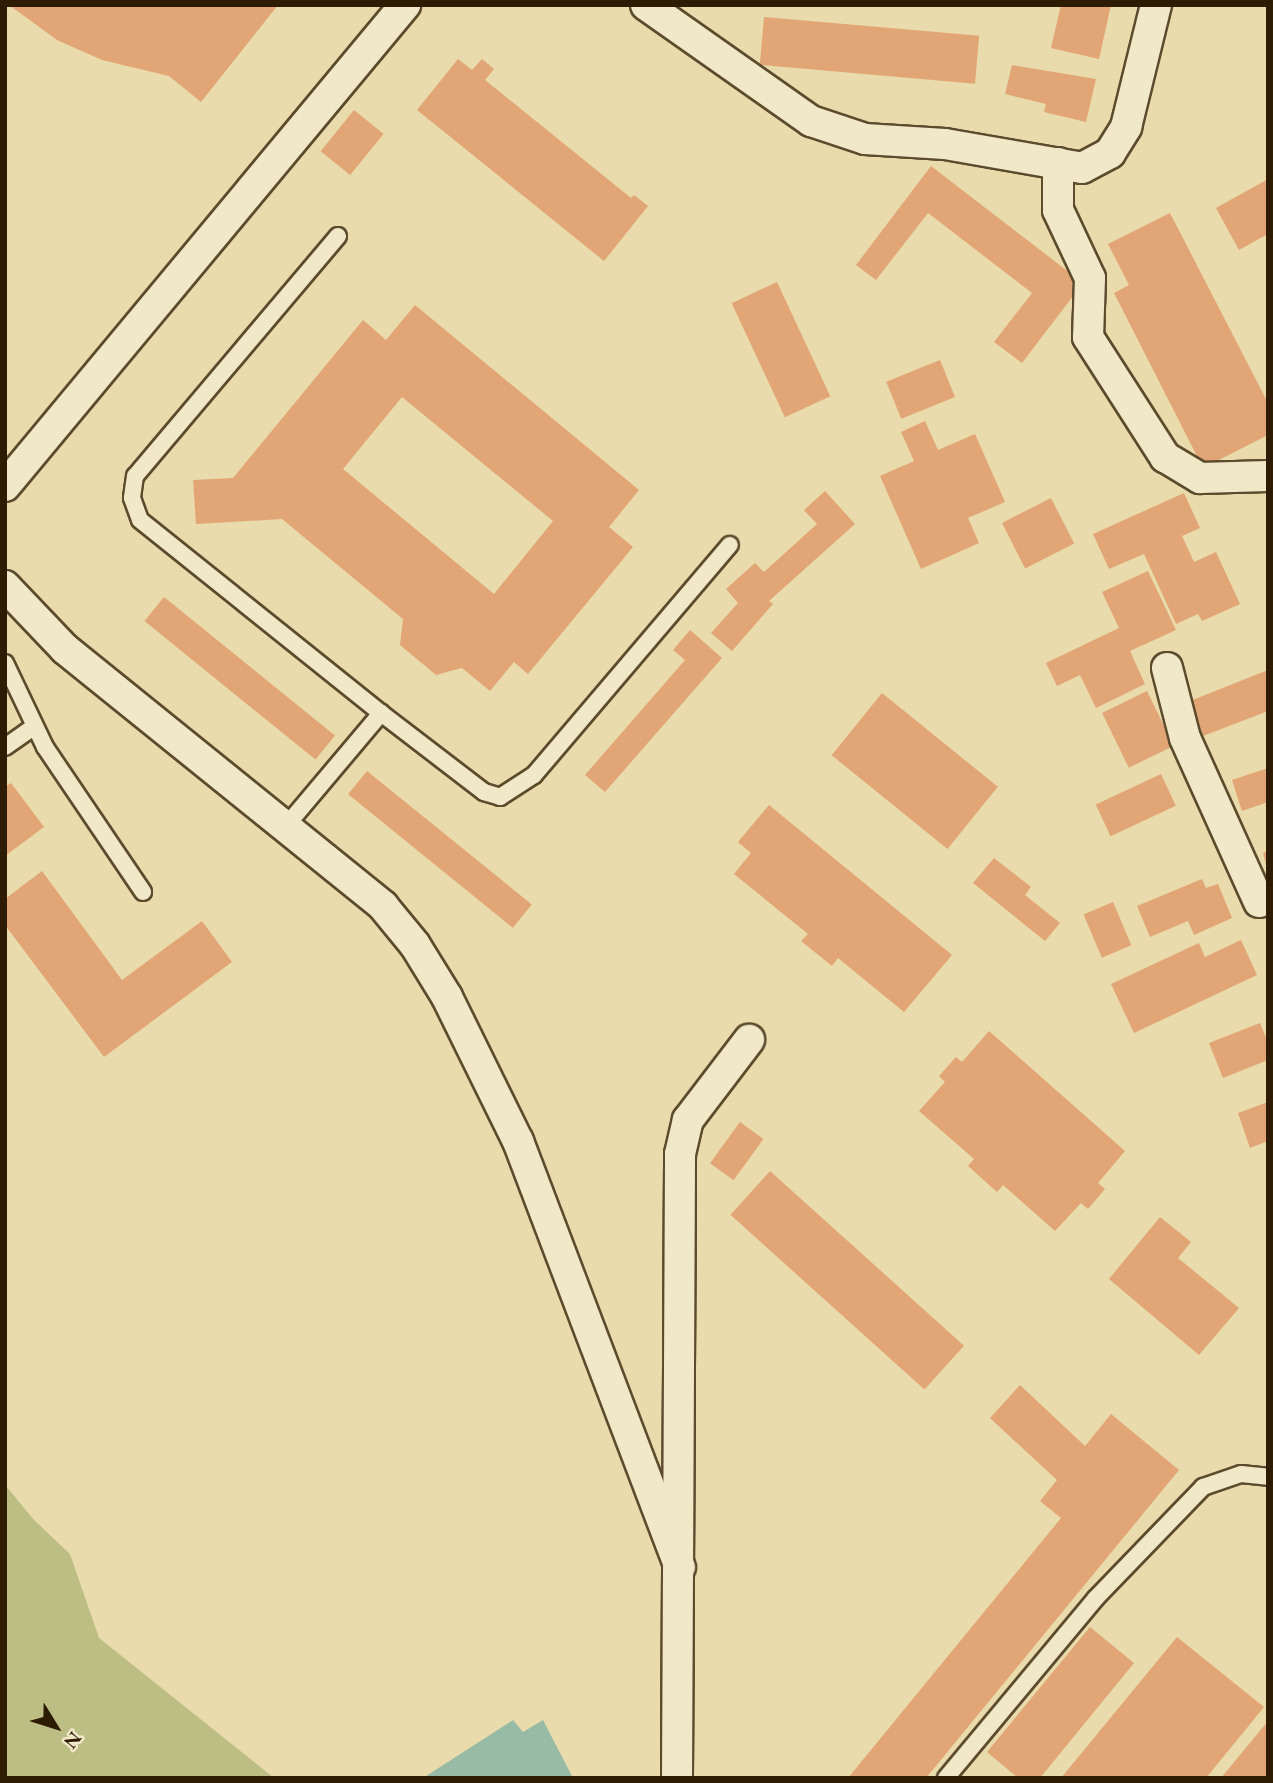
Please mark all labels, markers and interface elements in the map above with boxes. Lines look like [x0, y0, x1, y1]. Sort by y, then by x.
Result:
north arrow [21, 1692, 91, 1762]
text: N [58, 1726, 88, 1754]

